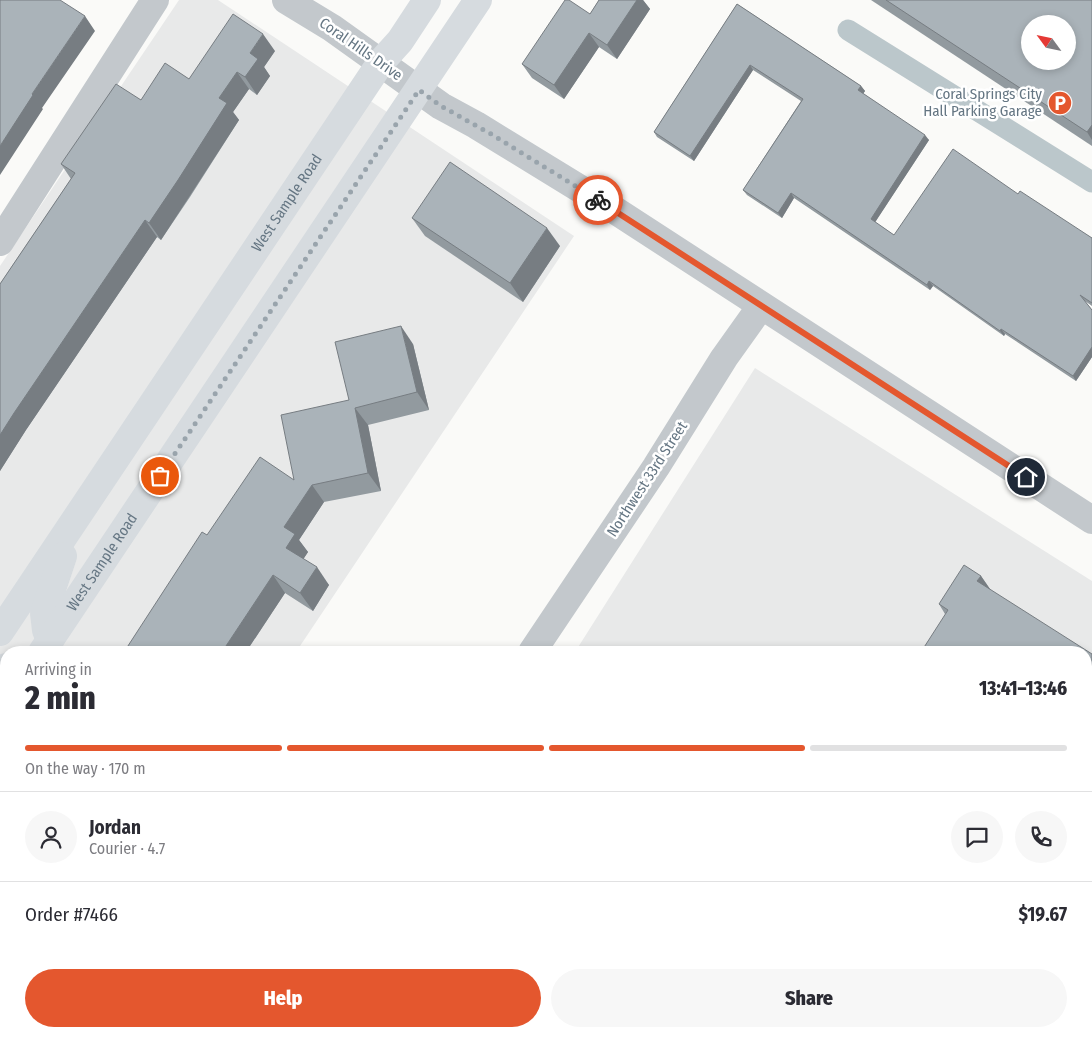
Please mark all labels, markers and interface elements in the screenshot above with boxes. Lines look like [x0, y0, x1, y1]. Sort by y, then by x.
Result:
street label: Coral Hills Drive [316, 14, 406, 84]
north arrow [1021, 15, 1076, 70]
map controls [1021, 15, 1076, 70]
place label: Coral Springs City Hall Parking Garage [923, 85, 1042, 120]
parking icon: Coral Springs City Hall Parking Garage [1047, 90, 1073, 116]
street label: West Sample Road [248, 151, 326, 255]
courier [573, 175, 623, 225]
icon: bike [584, 186, 612, 214]
street label: Northwest 33rd Street [603, 418, 691, 540]
pin [139, 455, 181, 497]
pin [1005, 456, 1047, 498]
icon: bag [146, 462, 174, 490]
icon: home [1012, 463, 1040, 491]
street label: West Sample Road [63, 510, 141, 614]
text: Arriving in [25, 660, 92, 679]
text: 13:41–13:46 [979, 677, 1067, 700]
text: 2 min [25, 679, 96, 717]
text: On the way · 170 m [25, 759, 145, 778]
button: person [25, 811, 77, 863]
button: chat [951, 811, 1003, 863]
button: phone [1015, 811, 1067, 863]
text: Jordan [89, 816, 141, 839]
text: Courier · 4.7 [89, 839, 165, 858]
text: Order #7466 [25, 903, 118, 926]
text: $19.67 [1019, 903, 1067, 926]
button: Help [25, 969, 541, 1027]
button: Share [551, 969, 1067, 1027]

